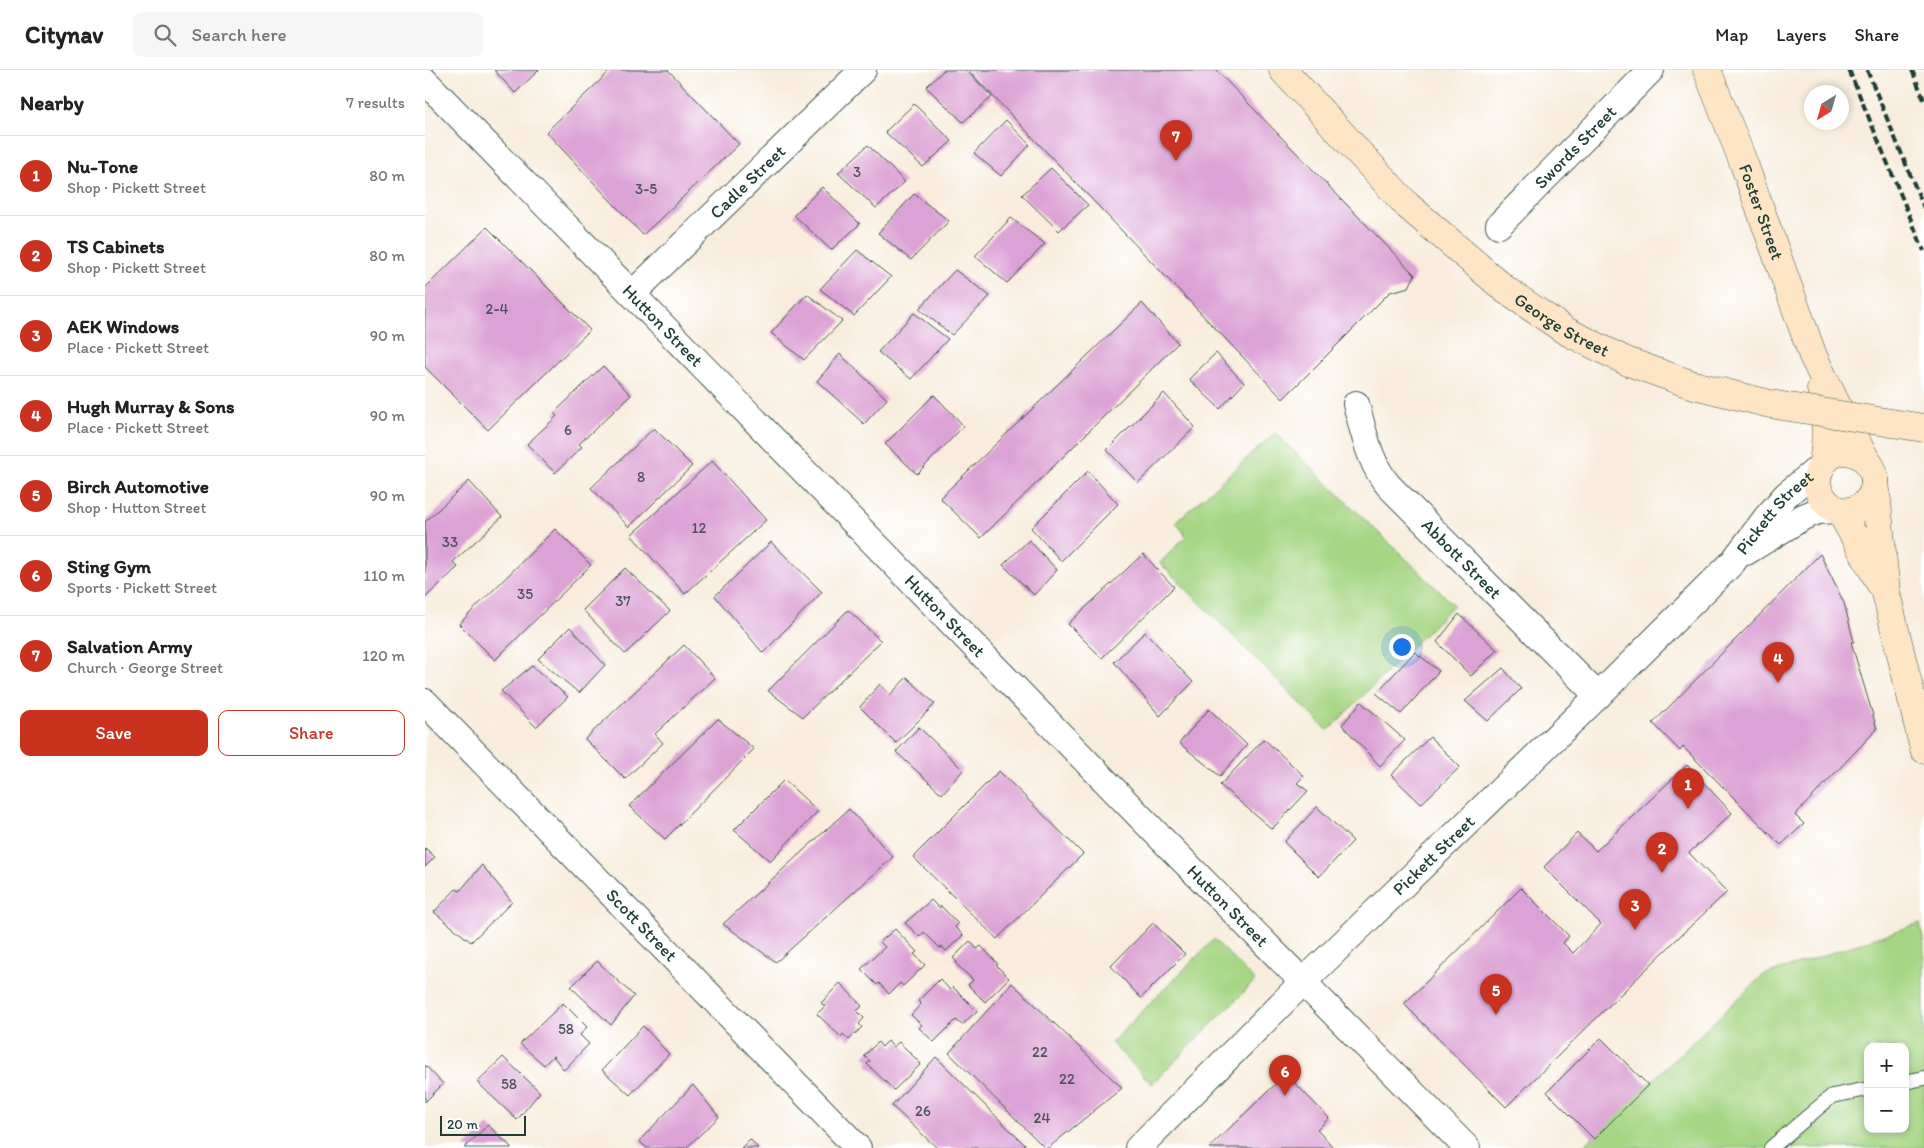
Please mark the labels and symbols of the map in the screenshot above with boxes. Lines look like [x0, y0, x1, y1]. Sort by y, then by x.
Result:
north arrow [1804, 85, 1849, 130]
street label: Swords Street [1530, 101, 1621, 194]
pin: 7 [1160, 120, 1192, 161]
street label: Cadle Street [705, 140, 790, 223]
street label: Foster Street [1734, 161, 1789, 263]
house number: 3 [853, 163, 861, 181]
house number: 3-5 [635, 180, 657, 198]
street label: Hutton Street [618, 280, 708, 372]
street label: George Street [1510, 288, 1613, 362]
house number: 2-4 [486, 300, 508, 318]
house number: 6 [564, 421, 572, 439]
street label: Pickett Street [1731, 466, 1818, 559]
house number: 8 [637, 468, 645, 486]
street label: Abbott Street [1417, 514, 1506, 604]
house number: 12 [692, 519, 707, 537]
house number: 33 [442, 533, 458, 551]
street label: Hutton Street [900, 570, 990, 662]
house number: 35 [517, 585, 533, 603]
house number: 37 [615, 592, 631, 610]
your location [1389, 634, 1415, 660]
pin: 4 [1762, 642, 1794, 683]
pin: 1 [1672, 768, 1704, 809]
street label: Pickett Street [1388, 810, 1480, 900]
pin: 2 [1646, 832, 1678, 873]
street label: Hutton Street [1182, 860, 1273, 952]
street label: Scott Street [601, 884, 682, 966]
pin: 3 [1619, 889, 1651, 930]
pin: 5 [1480, 974, 1512, 1015]
house number: 58 [558, 1020, 574, 1038]
house number: 22 [1032, 1043, 1048, 1061]
pin: 6 [1269, 1055, 1301, 1096]
house number: 22 [1059, 1070, 1075, 1088]
house number: 58 [501, 1075, 517, 1093]
house number: 26 [915, 1102, 931, 1120]
house number: 24 [1034, 1109, 1050, 1127]
scale bar [440, 1113, 526, 1136]

